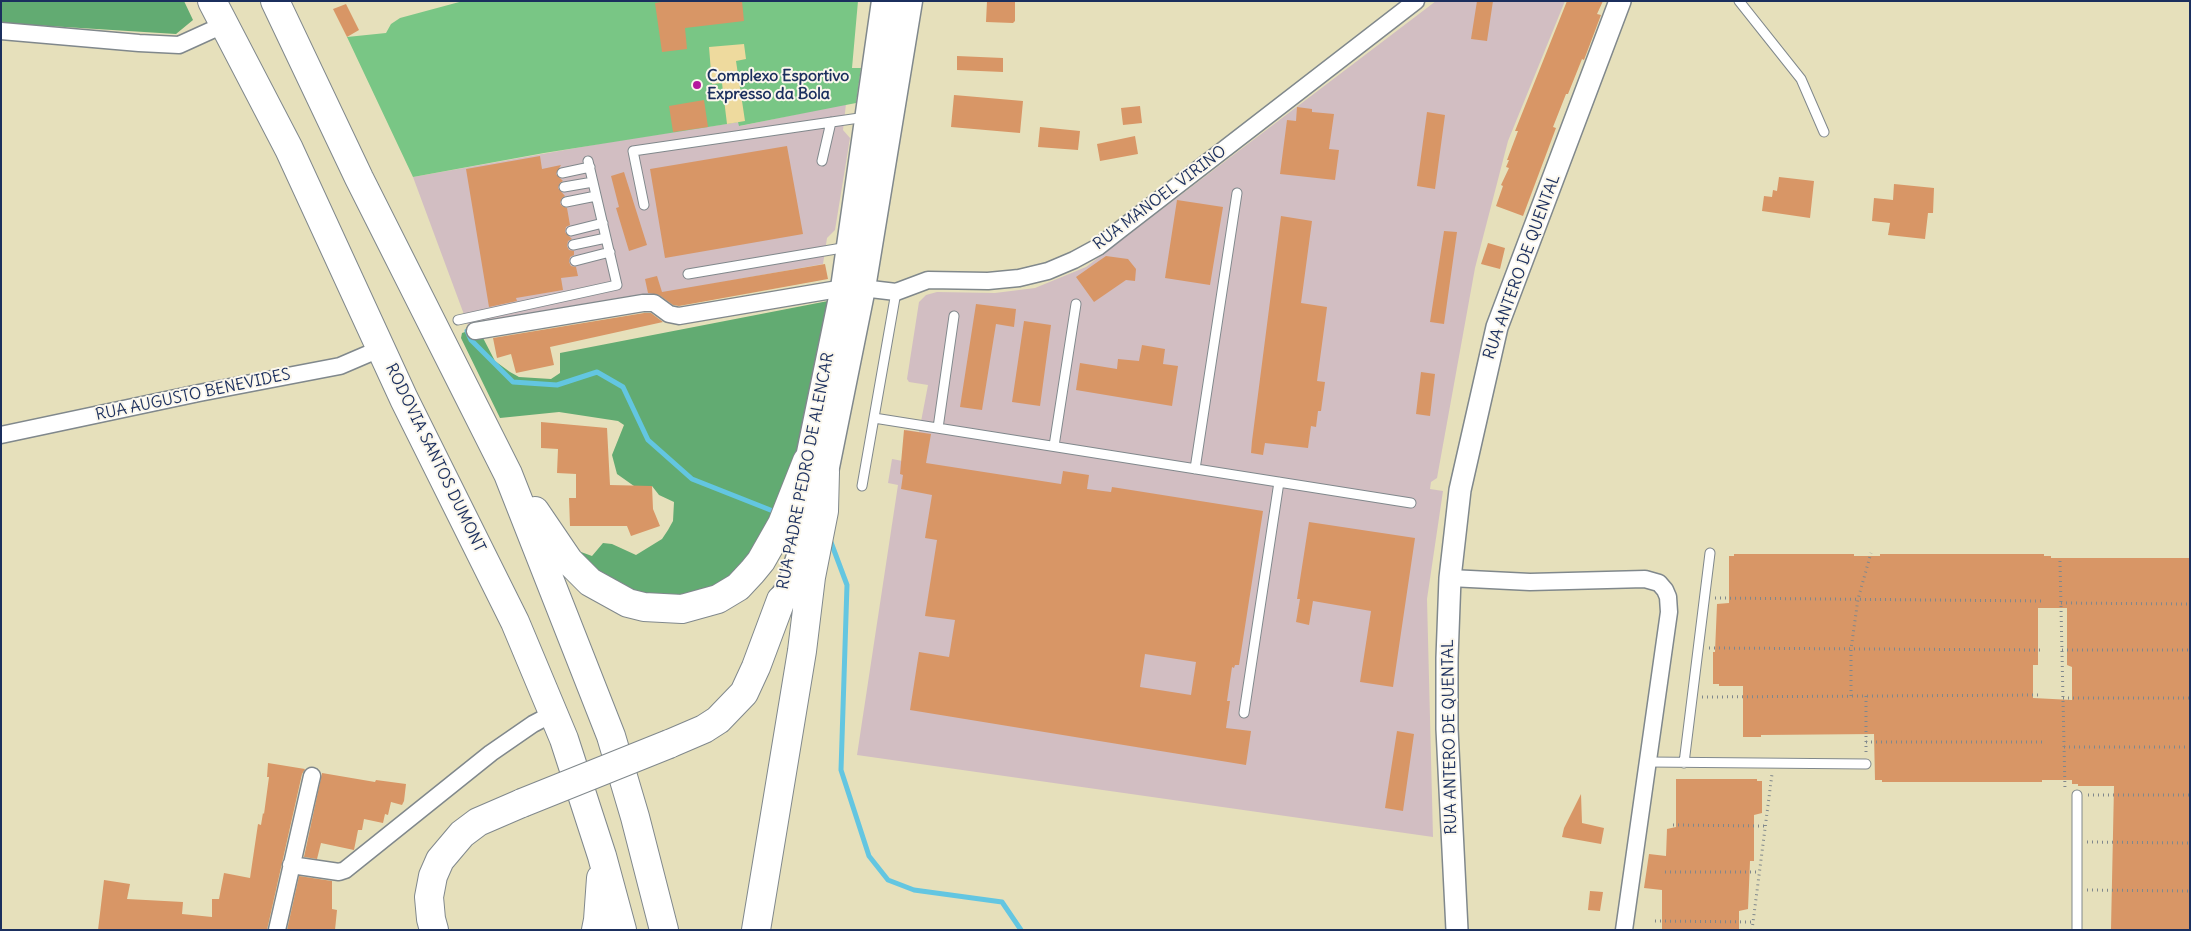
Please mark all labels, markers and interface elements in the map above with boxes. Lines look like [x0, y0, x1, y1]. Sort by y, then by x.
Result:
place label: Complexo Esportivo Expresso da Bola [707, 66, 849, 104]
marker: Complexo Esportivo Expresso da Bola [691, 79, 703, 91]
street label: RUA MANOEL VIRINO [1090, 142, 1230, 254]
street label: RUA ANTERO DE QUENTAL [1480, 172, 1564, 362]
street label: RUA PADRE PEDRO DE ALENCAR [774, 351, 838, 591]
street label: RODOVIA SANTOS DUMONT [381, 361, 489, 555]
street label: RUA AUGUSTO BENEVIDES [94, 365, 292, 425]
street label: RUA ANTERO DE QUENTAL [1439, 639, 1461, 835]

